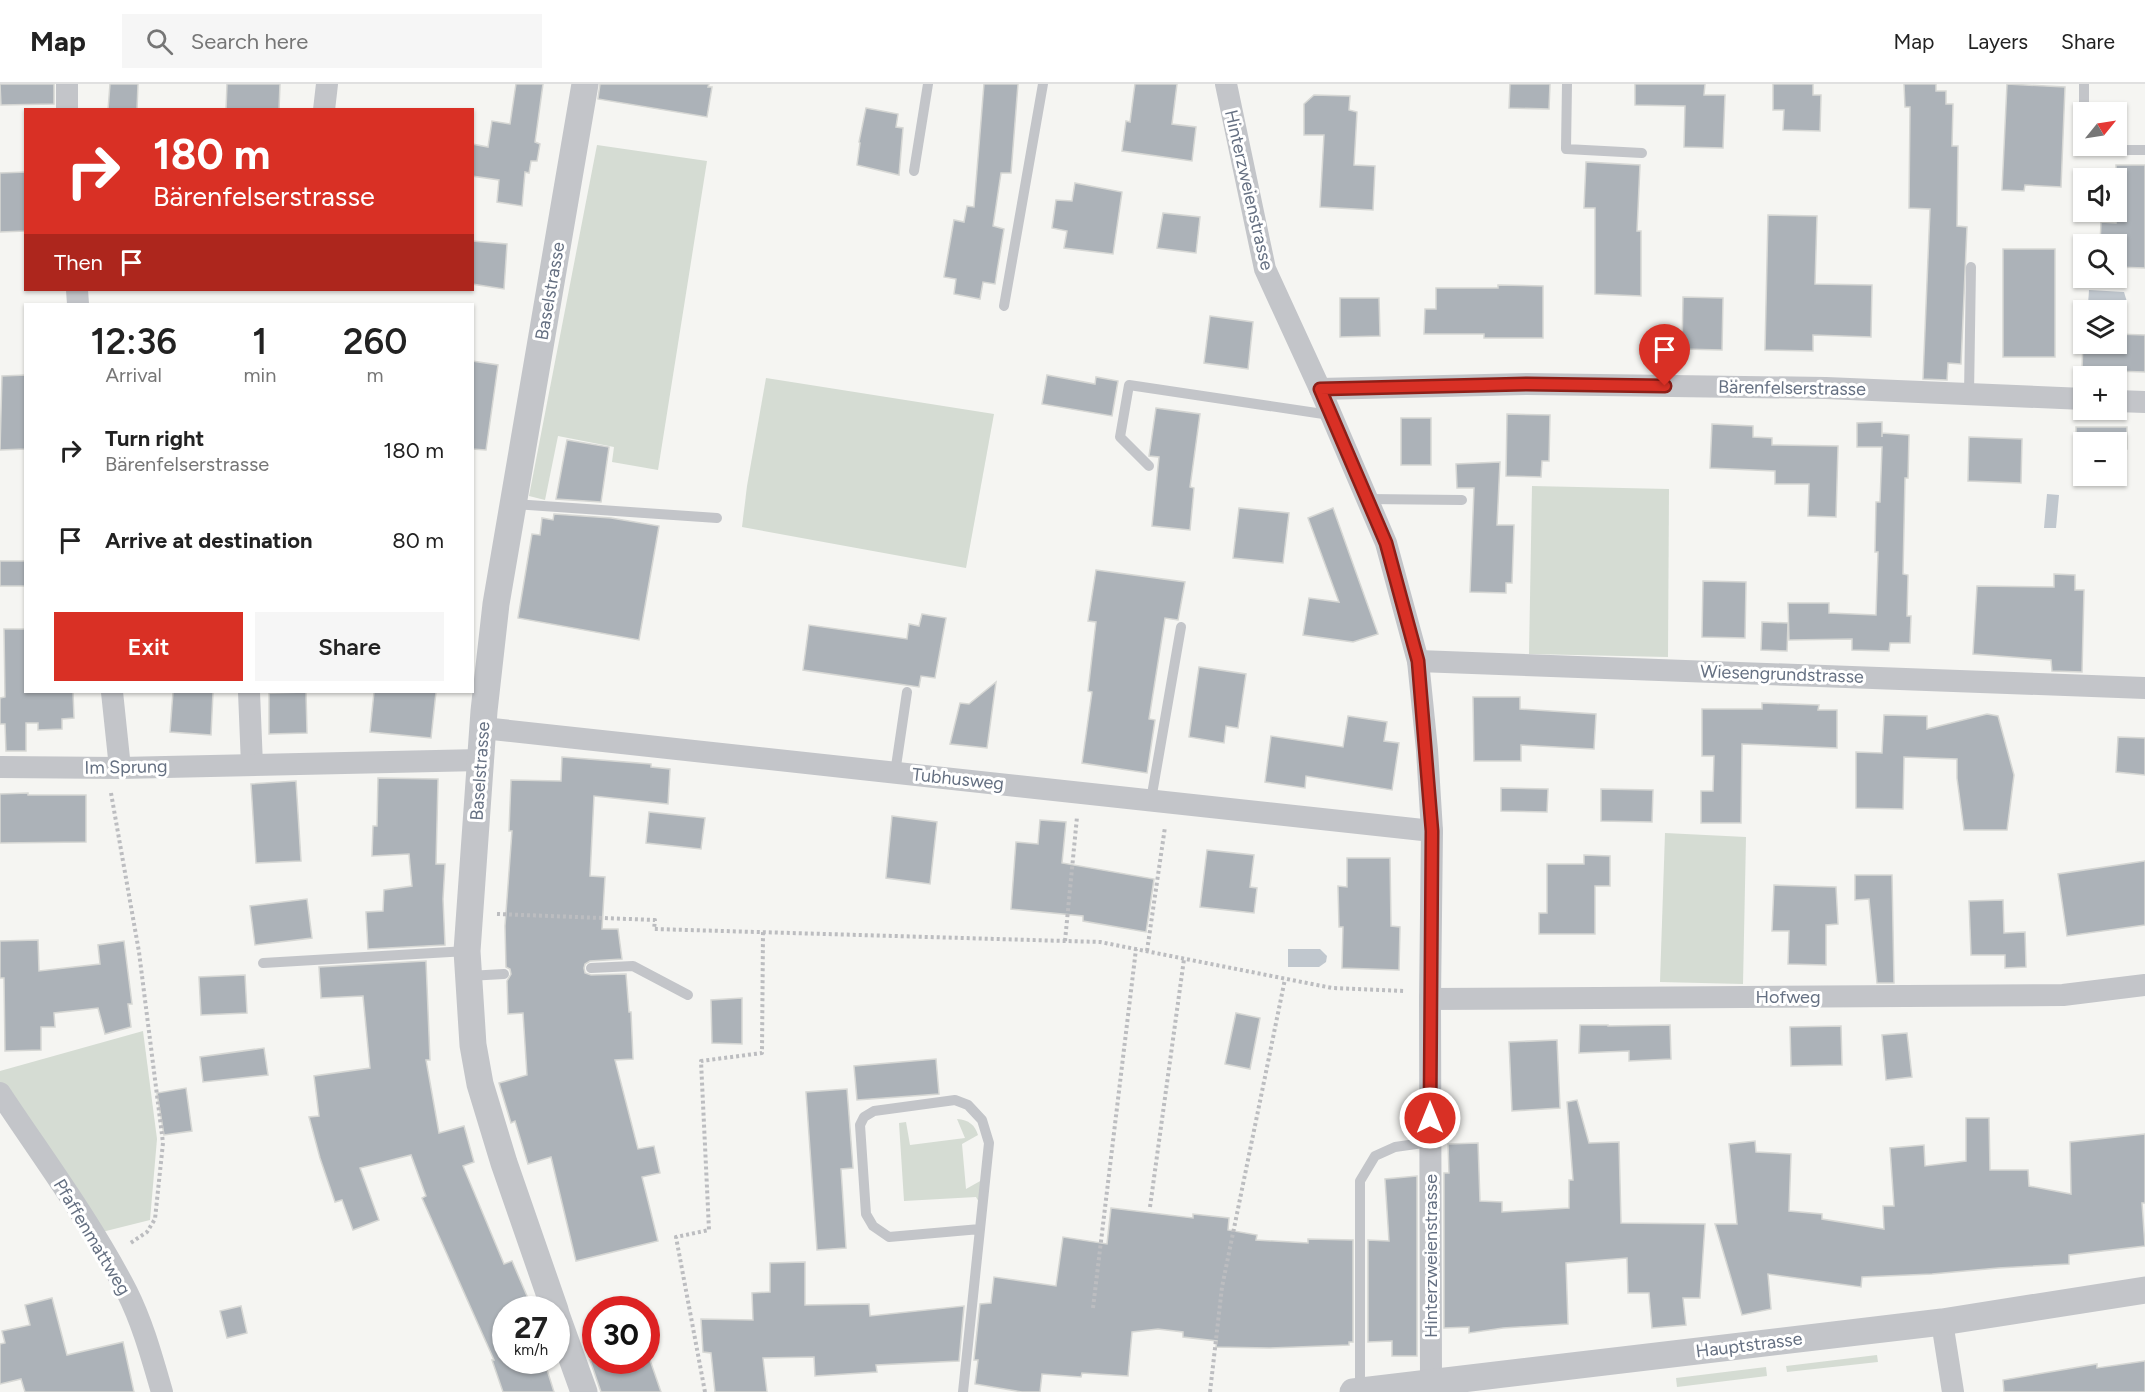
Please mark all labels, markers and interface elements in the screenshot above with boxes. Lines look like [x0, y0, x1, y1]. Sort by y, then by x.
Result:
search box [122, 14, 542, 68]
text: Map [30, 24, 86, 58]
icon: search [143, 25, 176, 58]
text: Search here [191, 28, 308, 55]
text: Map [1894, 29, 1934, 54]
text: Layers [1967, 29, 2028, 54]
text: Share [2061, 29, 2115, 54]
north arrow [2073, 102, 2127, 156]
map controls [2073, 102, 2127, 486]
street label: Hinterzweienstrasse [1220, 108, 1278, 273]
text: 180 m [153, 129, 270, 180]
icon: right [54, 132, 132, 210]
button: sound [2073, 168, 2127, 222]
text: Bärenfelserstrasse [153, 180, 375, 213]
button: search [2073, 234, 2127, 288]
street label: Baselstrasse [531, 240, 569, 342]
icon: arrive [115, 246, 148, 279]
text: Then [54, 249, 103, 276]
button: layers [2073, 300, 2127, 354]
text: 12:36 [91, 320, 177, 363]
text: 1 [252, 320, 267, 363]
text: 260 [343, 320, 407, 363]
pin [1639, 324, 1690, 386]
icon: arrive [1648, 333, 1681, 366]
text: Arrival [106, 363, 162, 387]
text: min [243, 363, 276, 387]
text: m [367, 363, 384, 387]
button: + [2073, 366, 2127, 420]
street label: Bärenfelserstrasse [1718, 376, 1866, 400]
text: Turn right [105, 425, 204, 452]
button: − [2073, 432, 2127, 486]
icon: right [54, 434, 87, 467]
text: 180 m [383, 437, 444, 464]
text: Bärenfelserstrasse [105, 452, 269, 476]
icon: arrive [54, 524, 87, 557]
text: Arrive at destination [105, 527, 313, 554]
text: 80 m [392, 527, 444, 554]
button: Exit [54, 612, 243, 681]
button: Share [255, 612, 444, 681]
street label: Wiesengrundstrasse [1700, 660, 1864, 688]
street label: Baselstrasse [466, 720, 494, 821]
street label: Im Sprung [84, 755, 168, 779]
street label: Tubhusweg [911, 763, 1005, 795]
street label: Hofweg [1756, 986, 1820, 1008]
position arrow [1398, 1086, 1462, 1150]
street label: Hinterzweienstrasse [1420, 1174, 1442, 1338]
street label: Pfaffenmattweg [49, 1175, 135, 1299]
speed limit sign: 30 [582, 1296, 660, 1374]
text: 27 [514, 1309, 548, 1346]
street label: Hauptstrasse [1694, 1328, 1804, 1362]
text: km/h [514, 1341, 548, 1359]

